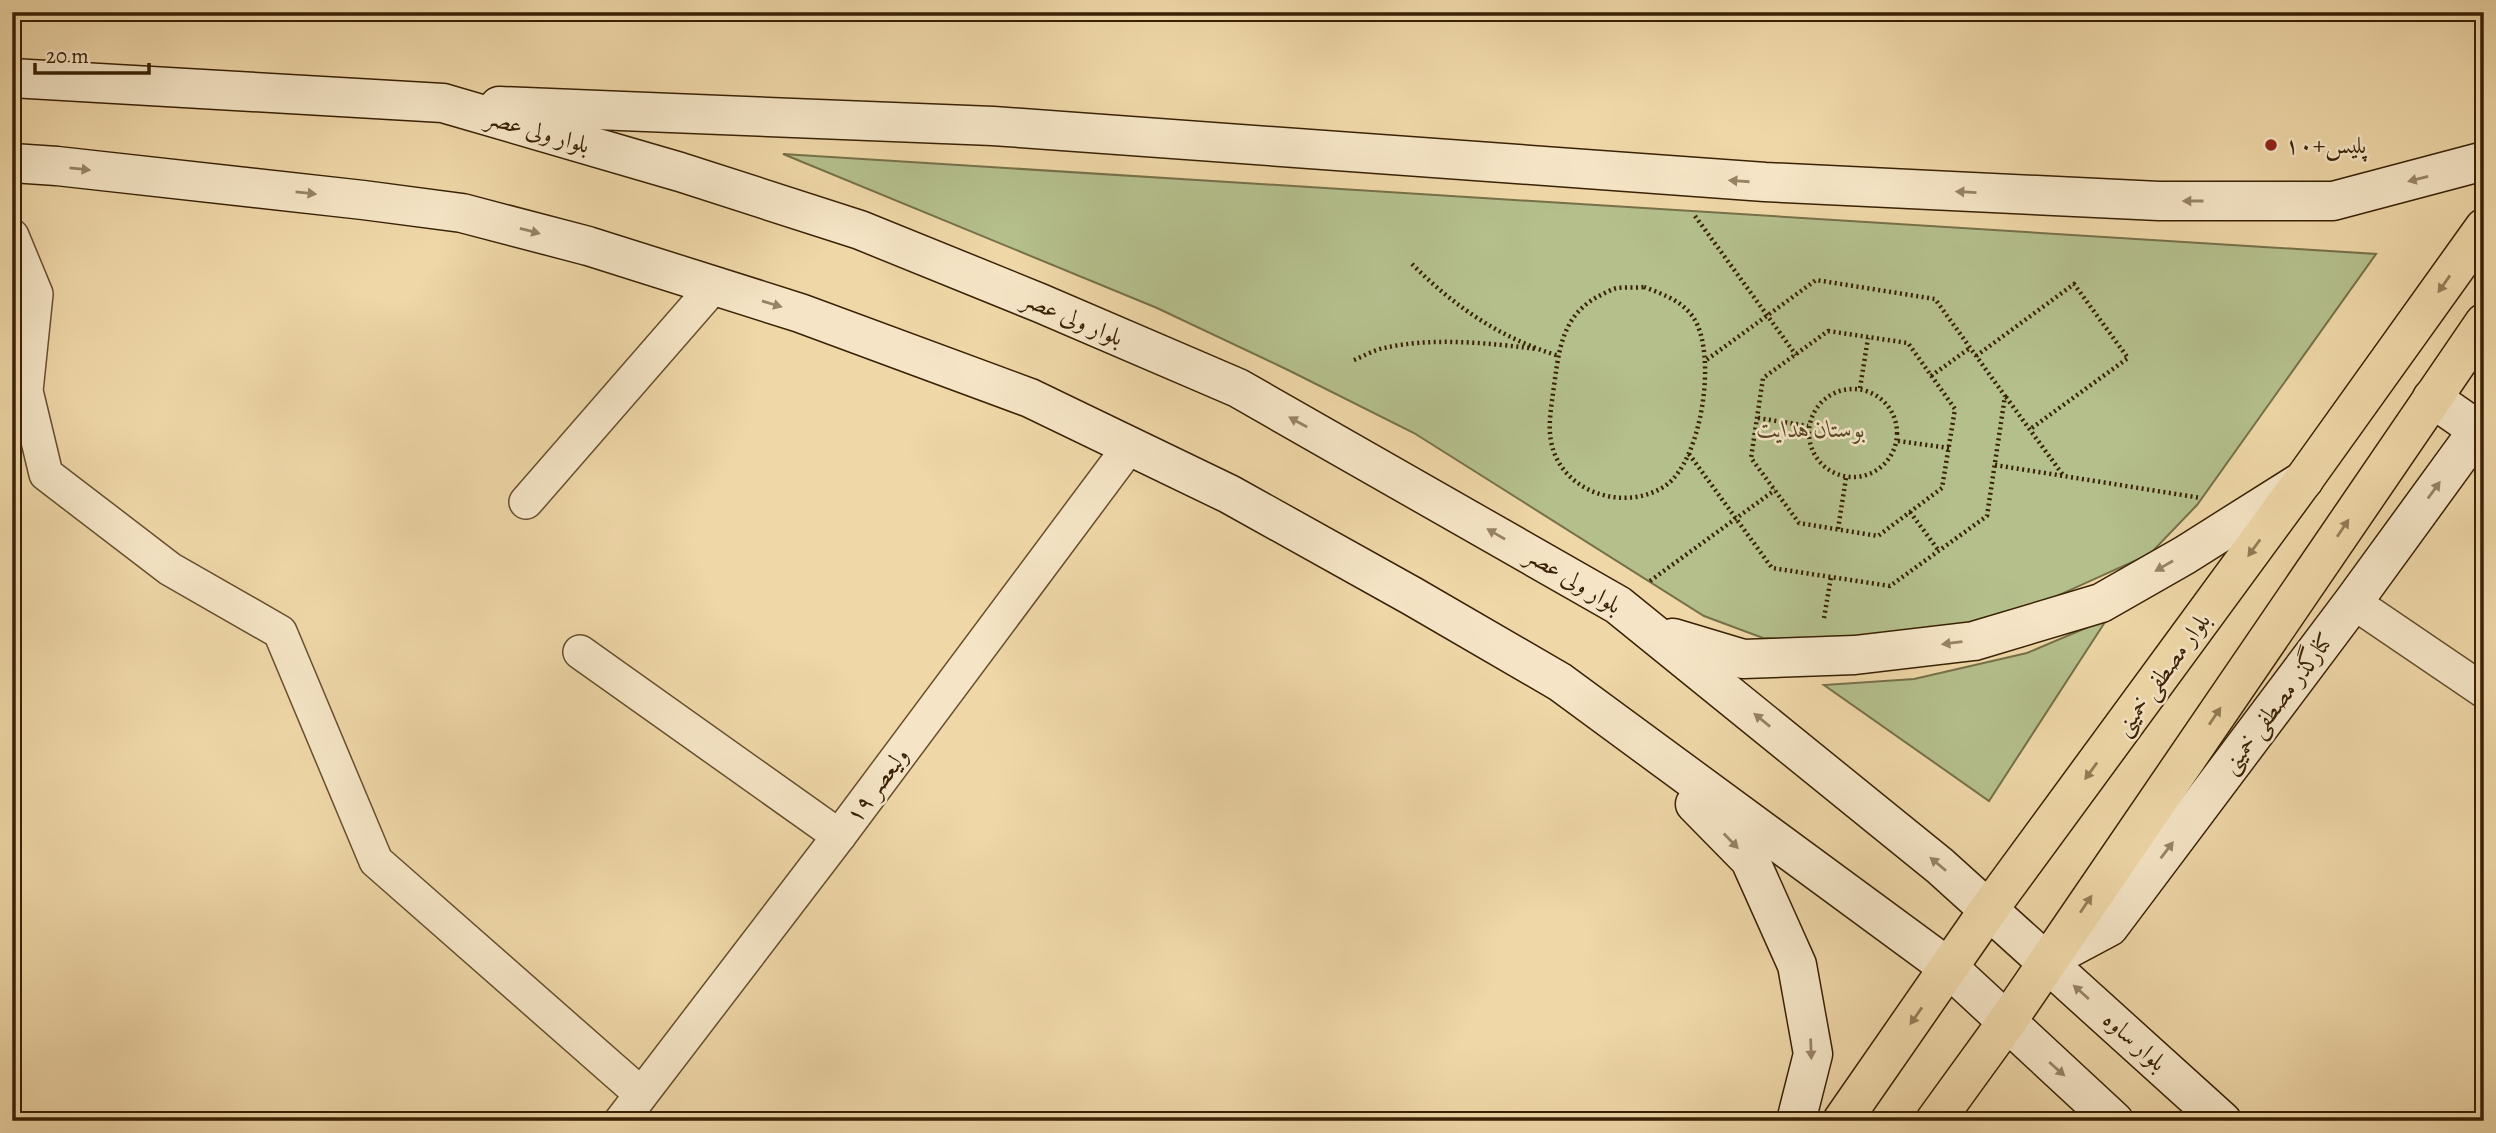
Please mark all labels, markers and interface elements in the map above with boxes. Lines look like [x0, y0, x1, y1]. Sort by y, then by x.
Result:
scale bar [35, 32, 149, 76]
text: 20 m [46, 42, 89, 70]
street label: بلوار ولی عصر [480, 100, 594, 161]
place label: پلیس+۱۰ [2285, 129, 2368, 162]
marker: پلیس+۱۰ [2263, 137, 2279, 153]
one-way arrow [69, 163, 91, 174]
one-way arrow [2407, 174, 2429, 185]
one-way arrow [1728, 175, 1750, 186]
one-way arrow [1955, 187, 1977, 198]
one-way arrow [296, 188, 318, 199]
one-way arrow [2182, 195, 2204, 207]
one-way arrow [519, 226, 541, 237]
one-way arrow [2437, 275, 2451, 293]
street label: بلوار ولی عصر [1015, 281, 1128, 354]
one-way arrow [761, 299, 782, 310]
park label: بوستان هدایت [1757, 413, 1866, 445]
one-way arrow [1289, 416, 1308, 428]
one-way arrow [2427, 481, 2441, 499]
one-way arrow [2336, 519, 2349, 538]
one-way arrow [1487, 528, 1506, 540]
street label: بلوار ولی عصر [1518, 537, 1628, 621]
one-way arrow [2248, 539, 2262, 557]
one-way arrow [2155, 560, 2174, 572]
street label: بلوار مصطفی خمینی [2106, 606, 2218, 743]
street label: کنارگذر مصطفی خمینی [2213, 625, 2341, 781]
one-way arrow [1941, 638, 1963, 649]
one-way arrow [2208, 706, 2221, 726]
one-way arrow [1754, 713, 1772, 728]
street label: ولیعصر ۱۹ [838, 741, 916, 829]
one-way arrow [2084, 762, 2098, 780]
one-way arrow [1723, 832, 1739, 849]
one-way arrow [2159, 841, 2174, 859]
one-way arrow [1930, 857, 1947, 872]
one-way arrow [2079, 895, 2093, 913]
one-way arrow [2073, 985, 2090, 1000]
street label: بلوار ساوه [2096, 1004, 2174, 1078]
one-way arrow [1909, 1007, 1923, 1025]
one-way arrow [1805, 1038, 1816, 1060]
one-way arrow [2048, 1060, 2065, 1076]

